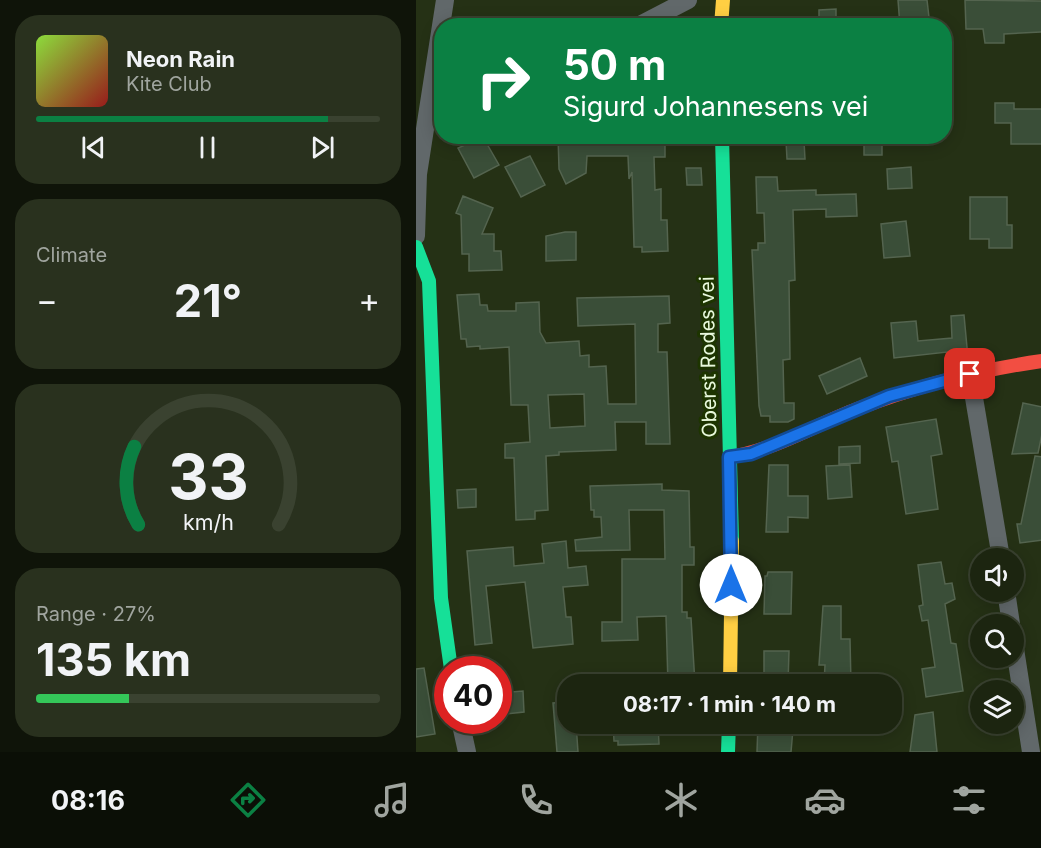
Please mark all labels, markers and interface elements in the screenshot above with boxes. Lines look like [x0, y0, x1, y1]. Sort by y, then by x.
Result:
text: 50 m [563, 39, 666, 90]
icon: right [464, 42, 542, 120]
text: Neon Rain [126, 46, 235, 72]
text: Kite Club [126, 72, 212, 96]
text: Sigurd Johannesens vei [563, 90, 868, 123]
icon: previous [77, 131, 110, 164]
icon: pause [191, 131, 224, 164]
icon: next [306, 131, 339, 164]
text: Climate [36, 243, 107, 267]
text: 21° [174, 273, 242, 328]
street label: Oberst Rodes vei [695, 276, 721, 438]
text: − [36, 280, 58, 320]
text: + [358, 280, 380, 320]
pin [944, 348, 995, 399]
icon: arrive [953, 357, 986, 390]
text: 33 [168, 439, 248, 514]
text: km/h [183, 510, 233, 536]
map controls [970, 548, 1024, 734]
button: sound [970, 548, 1024, 602]
position arrow [699, 553, 763, 617]
text: Range · 27% [36, 602, 156, 626]
button: search [970, 614, 1024, 668]
text: 135 km [36, 632, 191, 687]
speed limit sign: 40 [434, 656, 512, 734]
button: layers [970, 680, 1024, 734]
text: 08:17 · 1 min · 140 m [623, 691, 836, 717]
icon: directions [227, 779, 269, 821]
icon: music [371, 779, 413, 821]
icon: phone [515, 779, 557, 821]
icon: climate [660, 779, 702, 821]
icon: car [804, 779, 846, 821]
icon: filters [948, 779, 990, 821]
text: 08:16 [51, 784, 125, 817]

